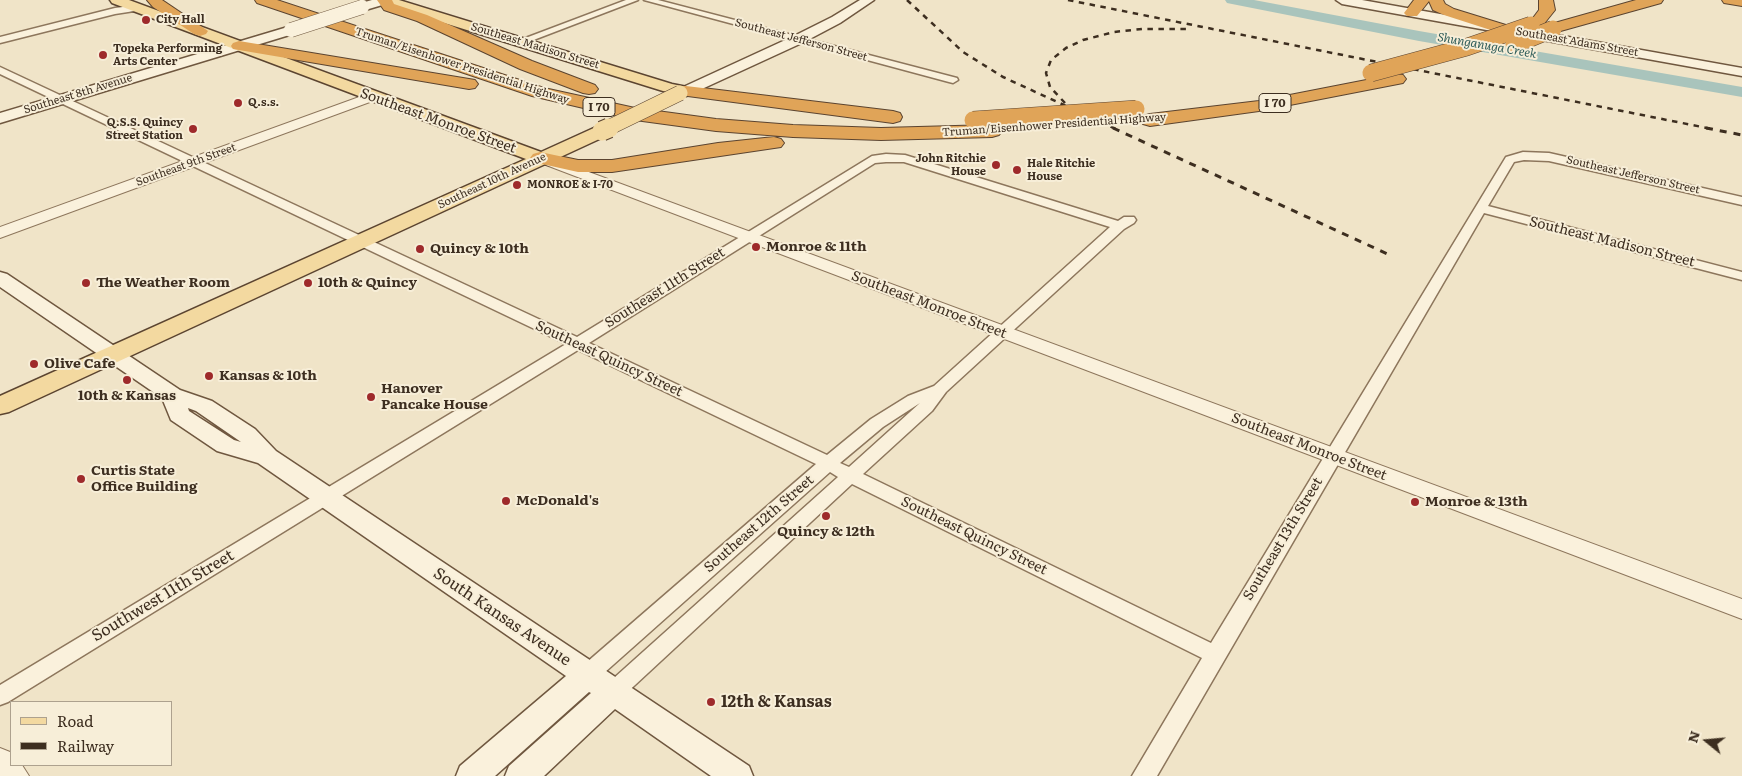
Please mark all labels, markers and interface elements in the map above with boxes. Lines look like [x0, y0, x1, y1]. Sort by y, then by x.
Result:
place label: City Hall [156, 13, 205, 27]
marker: City Hall [140, 14, 152, 26]
street label: Southeast Jefferson Street [733, 16, 869, 64]
street label: Southeast Madison Street [469, 20, 601, 72]
street label: Truman/Eisenhower Presidential Highway [353, 25, 571, 107]
street label: Southeast Adams Street [1515, 25, 1639, 59]
water label: Shunganuga Creek [1436, 30, 1538, 62]
place label: Topeka Performing Arts Center [113, 42, 222, 68]
marker: Topeka Performing Arts Center [97, 49, 109, 61]
street label: Southeast 8th Avenue [22, 71, 134, 117]
street label: Southeast Monroe Street [358, 85, 518, 157]
road number: I 70 [1259, 94, 1291, 112]
place label: Q.s.s. [248, 96, 279, 110]
marker: Q.s.s. [232, 97, 244, 109]
road number: I 70 [583, 98, 615, 116]
street label: Truman/Eisenhower Presidential Highway [941, 111, 1167, 139]
place label: Q.S.S. Quincy Street Station [106, 116, 183, 142]
marker: Q.S.S. Quincy Street Station [187, 123, 199, 135]
street label: Southeast 9th Street [134, 141, 238, 189]
street label: Southeast 10th Avenue [436, 150, 548, 212]
place label: John Ritchie House [915, 152, 986, 178]
street label: Southeast Jefferson Street [1565, 153, 1701, 197]
place label: Hale Ritchie House [1027, 157, 1095, 183]
marker: John Ritchie House [990, 159, 1002, 171]
marker: Hale Ritchie House [1011, 164, 1023, 176]
place label: MONROE & I-70 [527, 178, 613, 192]
marker: MONROE & I-70 [511, 179, 523, 191]
street label: Southeast Madison Street [1527, 213, 1697, 271]
place label: Monroe & 11th [766, 239, 867, 255]
place label: Quincy & 10th [430, 241, 529, 257]
marker: Monroe & 11th [750, 241, 762, 253]
marker: Quincy & 10th [414, 243, 426, 255]
street label: Southeast 11th Street [602, 244, 728, 332]
street label: Southeast Monroe Street [849, 268, 1009, 342]
place label: The Weather Room [96, 275, 230, 291]
place label: 10th & Quincy [318, 275, 417, 291]
marker: The Weather Room [80, 277, 92, 289]
marker: 10th & Quincy [302, 277, 314, 289]
street label: Southeast Quincy Street [533, 317, 685, 401]
place label: Olive Cafe [44, 356, 115, 372]
marker: Olive Cafe [28, 358, 40, 370]
place label: Kansas & 10th [219, 368, 317, 384]
marker: Kansas & 10th [203, 370, 215, 382]
marker: 10th & Kansas [121, 374, 133, 386]
place label: Hanover Pancake House [381, 381, 488, 414]
place label: 10th & Kansas [78, 388, 176, 404]
marker: Hanover Pancake House [365, 391, 377, 403]
street label: Southeast Monroe Street [1229, 410, 1389, 484]
place label: Curtis State Office Building [91, 463, 197, 496]
street label: Southeast 12th Street [701, 472, 817, 576]
marker: Curtis State Office Building [75, 473, 87, 485]
street label: Southeast 13th Street [1240, 475, 1326, 603]
place label: McDonald's [516, 493, 599, 509]
street label: Southeast Quincy Street [898, 493, 1050, 579]
place label: Monroe & 13th [1425, 494, 1528, 510]
marker: McDonald's [500, 495, 512, 507]
marker: Monroe & 13th [1409, 496, 1421, 508]
marker: Quincy & 12th [820, 510, 832, 522]
place label: Quincy & 12th [777, 524, 875, 540]
street label: Southwest 11th Street [88, 546, 238, 646]
street label: South Kansas Avenue [430, 564, 574, 670]
place label: 12th & Kansas [721, 692, 832, 712]
marker: 12th & Kansas [705, 696, 717, 708]
legend [10, 701, 172, 766]
text: Road [57, 709, 93, 732]
north arrow [1682, 716, 1732, 766]
text: N [1681, 728, 1704, 745]
text: Railway [57, 734, 114, 757]

